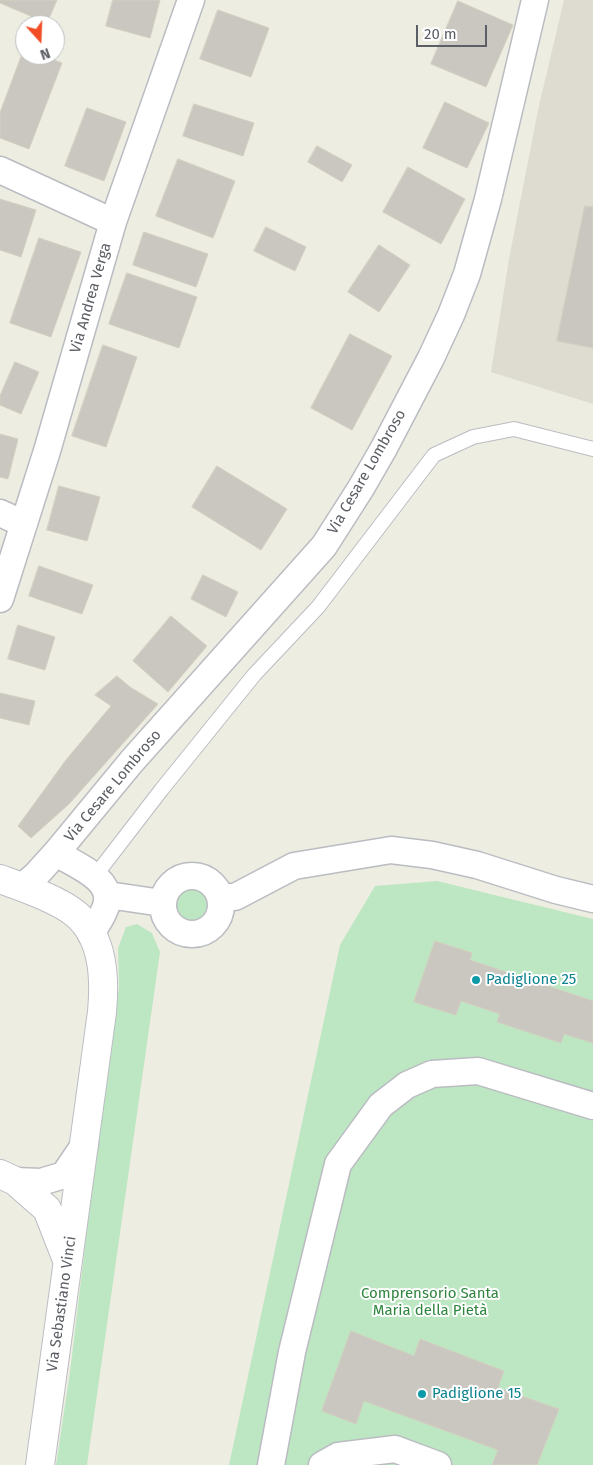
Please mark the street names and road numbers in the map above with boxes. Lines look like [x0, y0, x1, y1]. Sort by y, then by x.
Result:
street label: Via Andrea Verga [67, 241, 115, 355]
street label: Via Cesare Lombroso [324, 406, 410, 538]
street label: Via Cesare Lombroso [61, 726, 165, 846]
street label: Via Sebastiano Vinci [44, 1235, 80, 1373]

